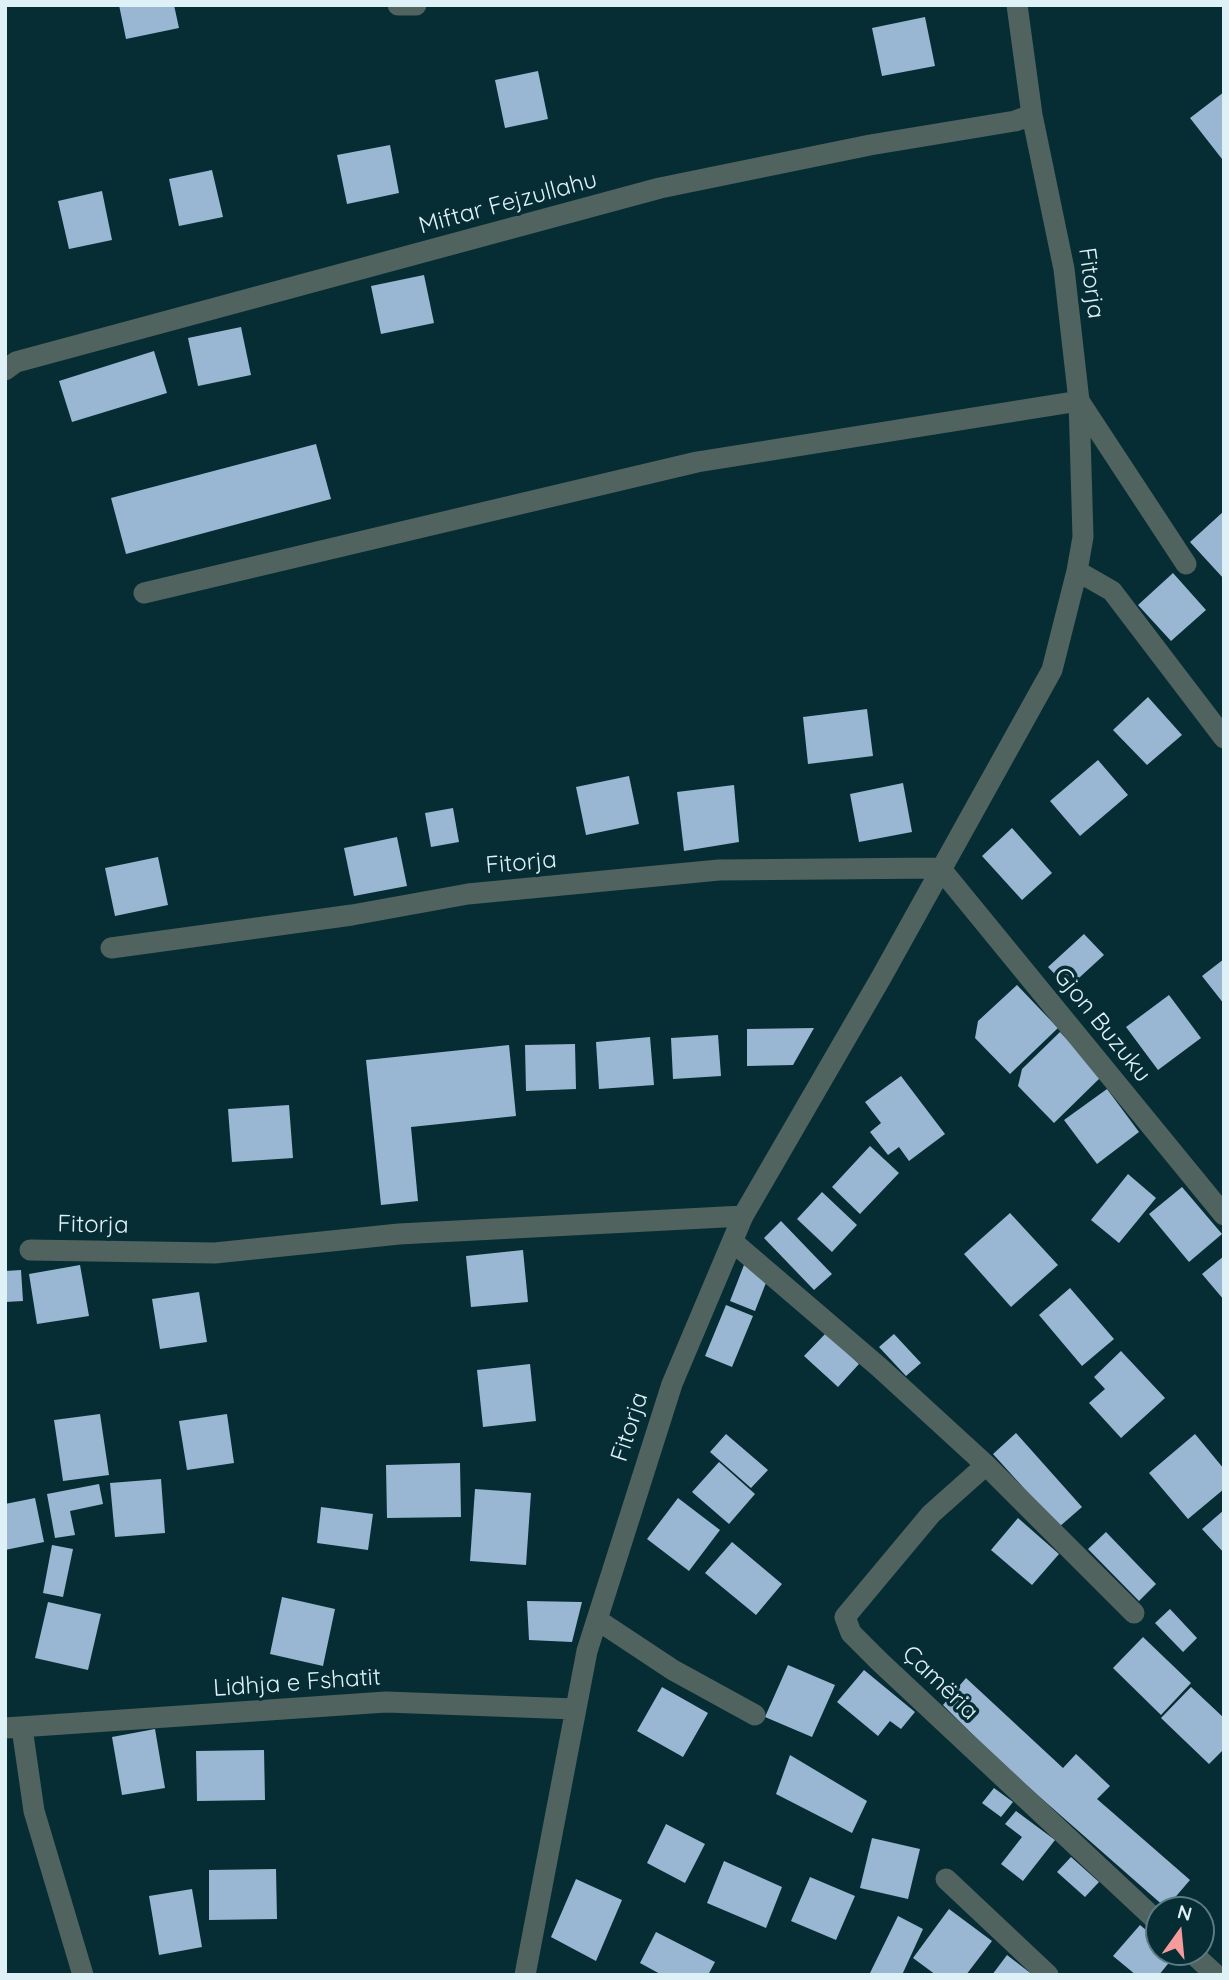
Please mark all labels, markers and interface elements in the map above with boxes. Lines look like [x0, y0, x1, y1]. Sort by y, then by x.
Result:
street label: Miftar Fejzullahu [416, 165, 600, 241]
street label: Fitorja [1072, 246, 1110, 320]
street label: Fitorja [484, 846, 558, 880]
street label: Gjon Buzuku [1047, 962, 1157, 1088]
street label: Fitorja [57, 1210, 129, 1240]
street label: Fitorja [605, 1389, 655, 1465]
street label: Çamëria [896, 1640, 984, 1726]
street label: Lidhja e Fshatit [212, 1663, 382, 1703]
north arrow [1145, 1896, 1215, 1966]
text: N [1175, 1899, 1195, 1926]

